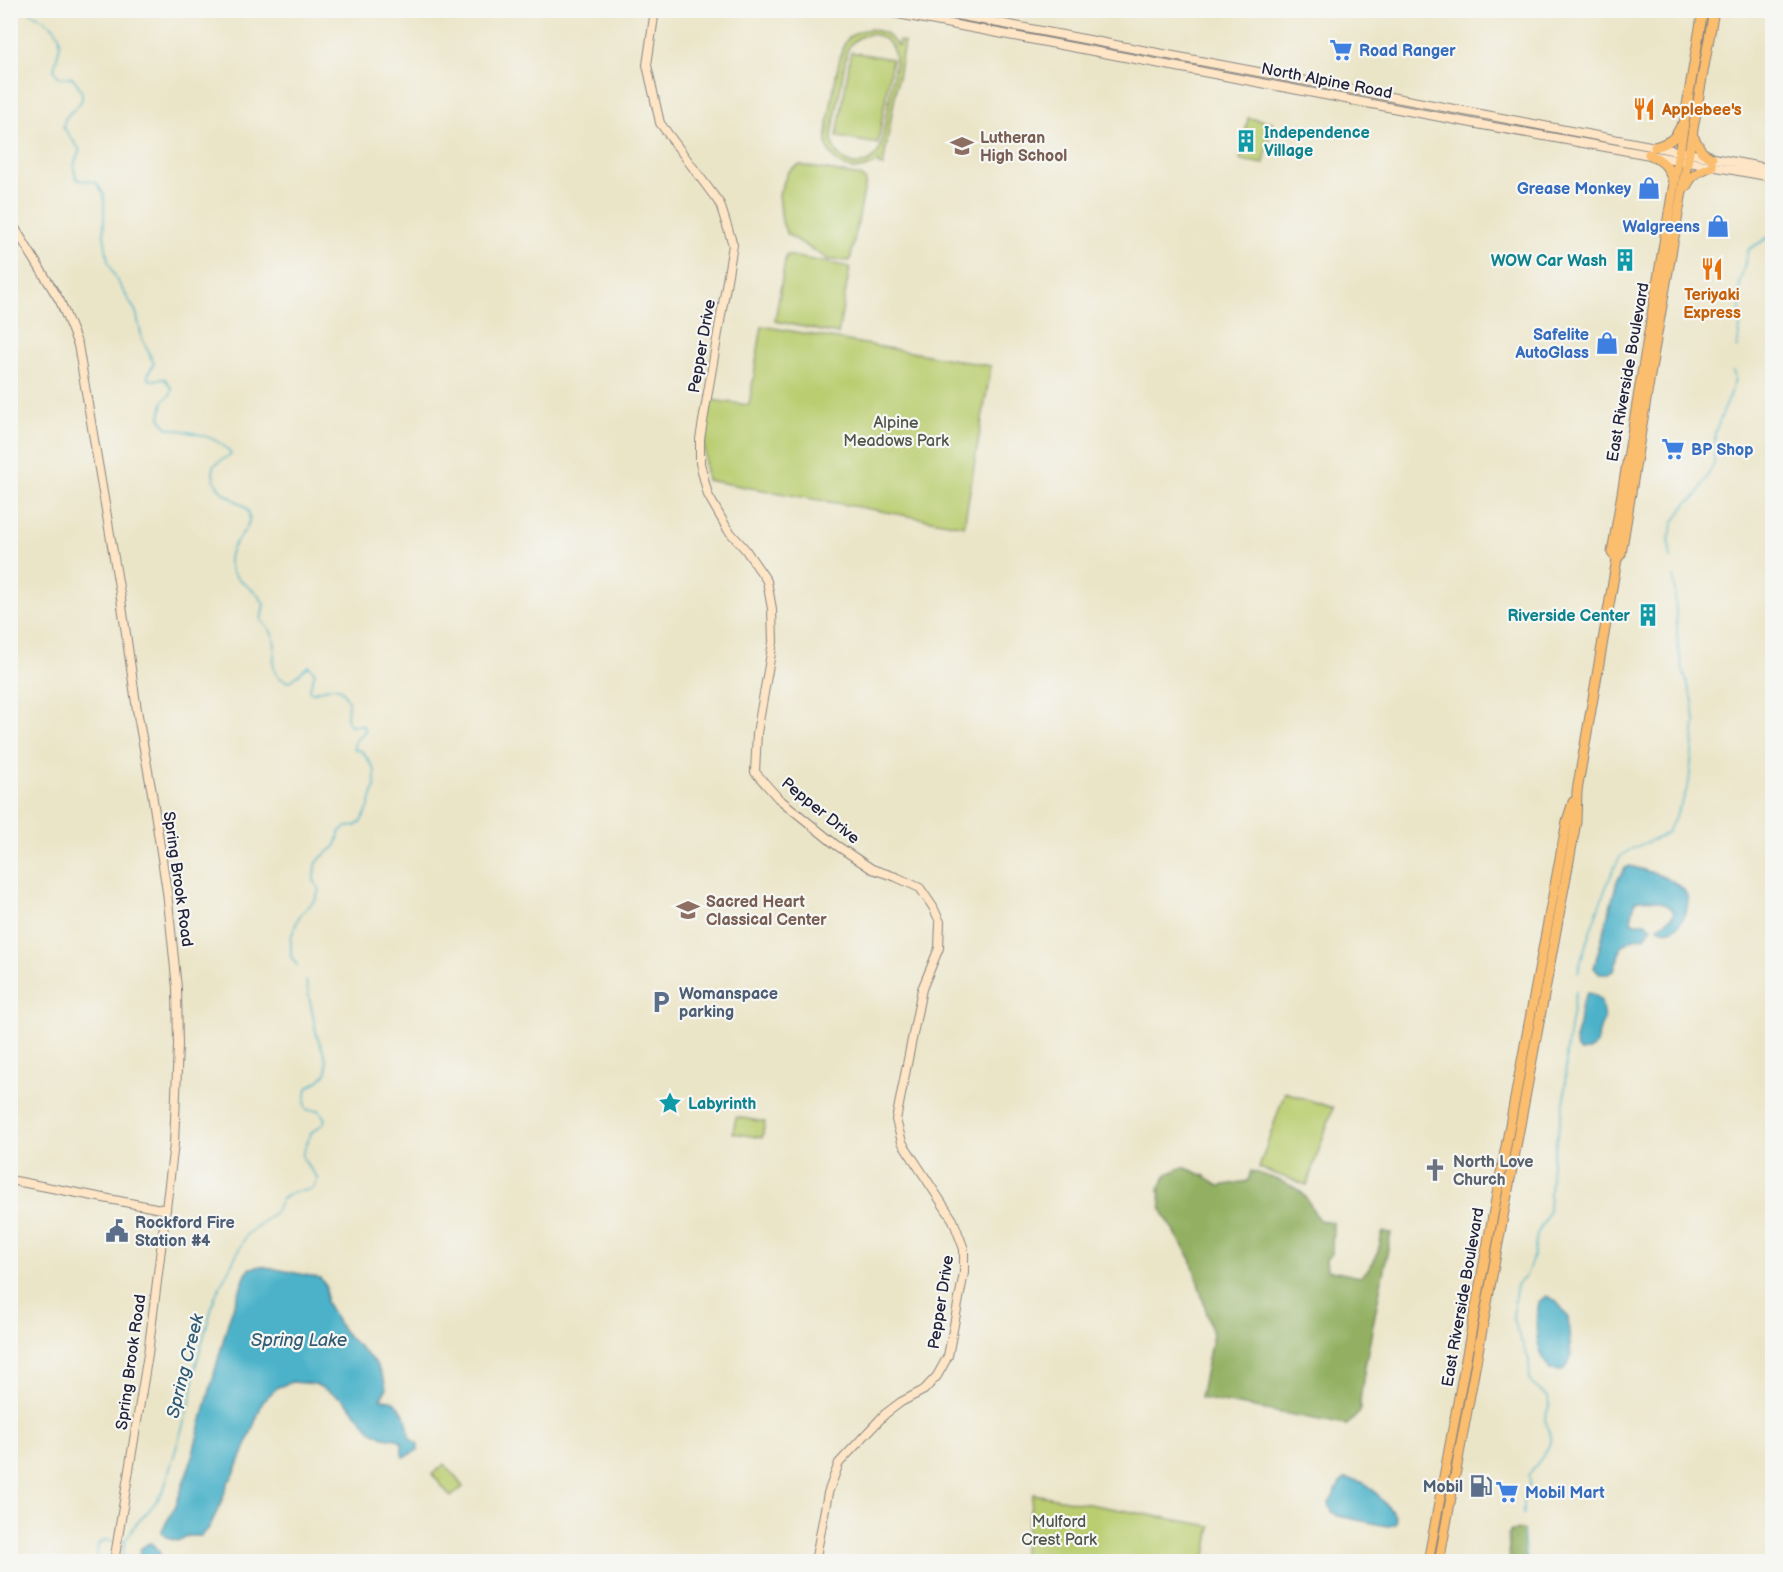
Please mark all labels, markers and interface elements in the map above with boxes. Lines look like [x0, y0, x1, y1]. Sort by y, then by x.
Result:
supermarket icon: Road Ranger [1328, 37, 1354, 63]
place label: Road Ranger [1359, 42, 1456, 61]
street label: North Alpine Road [1260, 59, 1394, 103]
restaurant icon: Applebee's [1631, 96, 1657, 122]
place label: Applebee's [1661, 101, 1742, 120]
place label: Independence Village [1264, 124, 1370, 161]
building icon: Independence Village [1233, 128, 1259, 154]
place label: Lutheran High School [980, 129, 1067, 166]
school or university icon: Lutheran High School [949, 133, 975, 159]
shop icon: Grease Monkey [1636, 175, 1662, 201]
place label: Grease Monkey [1517, 180, 1632, 199]
shop icon: Walgreens [1705, 213, 1731, 239]
place label: Walgreens [1623, 218, 1700, 237]
building icon: WOW Car Wash [1612, 247, 1638, 273]
place label: WOW Car Wash [1491, 252, 1607, 271]
restaurant icon: Teriyaki Express [1699, 256, 1725, 282]
street label: East Riverside Boulevard [1603, 281, 1654, 463]
place label: Teriyaki Express [1683, 286, 1741, 323]
street label: Pepper Drive [685, 297, 720, 395]
place label: Safelite AutoGlass [1514, 326, 1589, 363]
shop icon: Safelite AutoGlass [1594, 330, 1620, 356]
park label: Alpine Meadows Park [843, 414, 949, 451]
supermarket icon: BP Shop [1660, 436, 1686, 462]
place label: BP Shop [1691, 441, 1753, 460]
building icon: Riverside Center [1635, 602, 1661, 628]
place label: Riverside Center [1507, 607, 1631, 626]
street label: Pepper Drive [777, 774, 863, 849]
street label: Spring Brook Road [159, 810, 196, 948]
place label: Sacred Heart Classical Center [706, 893, 827, 930]
school or university icon: Sacred Heart Classical Center [675, 897, 701, 923]
place label: Womanspace parking [679, 985, 778, 1022]
parking icon: Womanspace parking [648, 989, 674, 1015]
place icon: Labyrinth [657, 1090, 683, 1116]
place label: Labyrinth [688, 1095, 756, 1114]
place label: North Love Church [1453, 1153, 1534, 1190]
church icon: North Love Church [1422, 1157, 1448, 1183]
street label: East Riverside Boulevard [1438, 1206, 1489, 1388]
place label: Rockford Fire Station #4 [135, 1214, 235, 1251]
public building icon: Rockford Fire Station #4 [104, 1218, 130, 1244]
street label: Pepper Drive [925, 1253, 958, 1350]
street label: Spring Brook Road [113, 1293, 150, 1431]
water label: Spring Creek [162, 1311, 209, 1420]
water label: Spring Lake [251, 1330, 347, 1351]
fuel station icon: Mobil [1468, 1473, 1494, 1499]
place label: Mobil [1423, 1478, 1463, 1497]
supermarket icon: Mobil Mart [1494, 1479, 1520, 1505]
place label: Mobil Mart [1525, 1484, 1605, 1503]
park label: Mulford Crest Park [1021, 1513, 1097, 1550]

